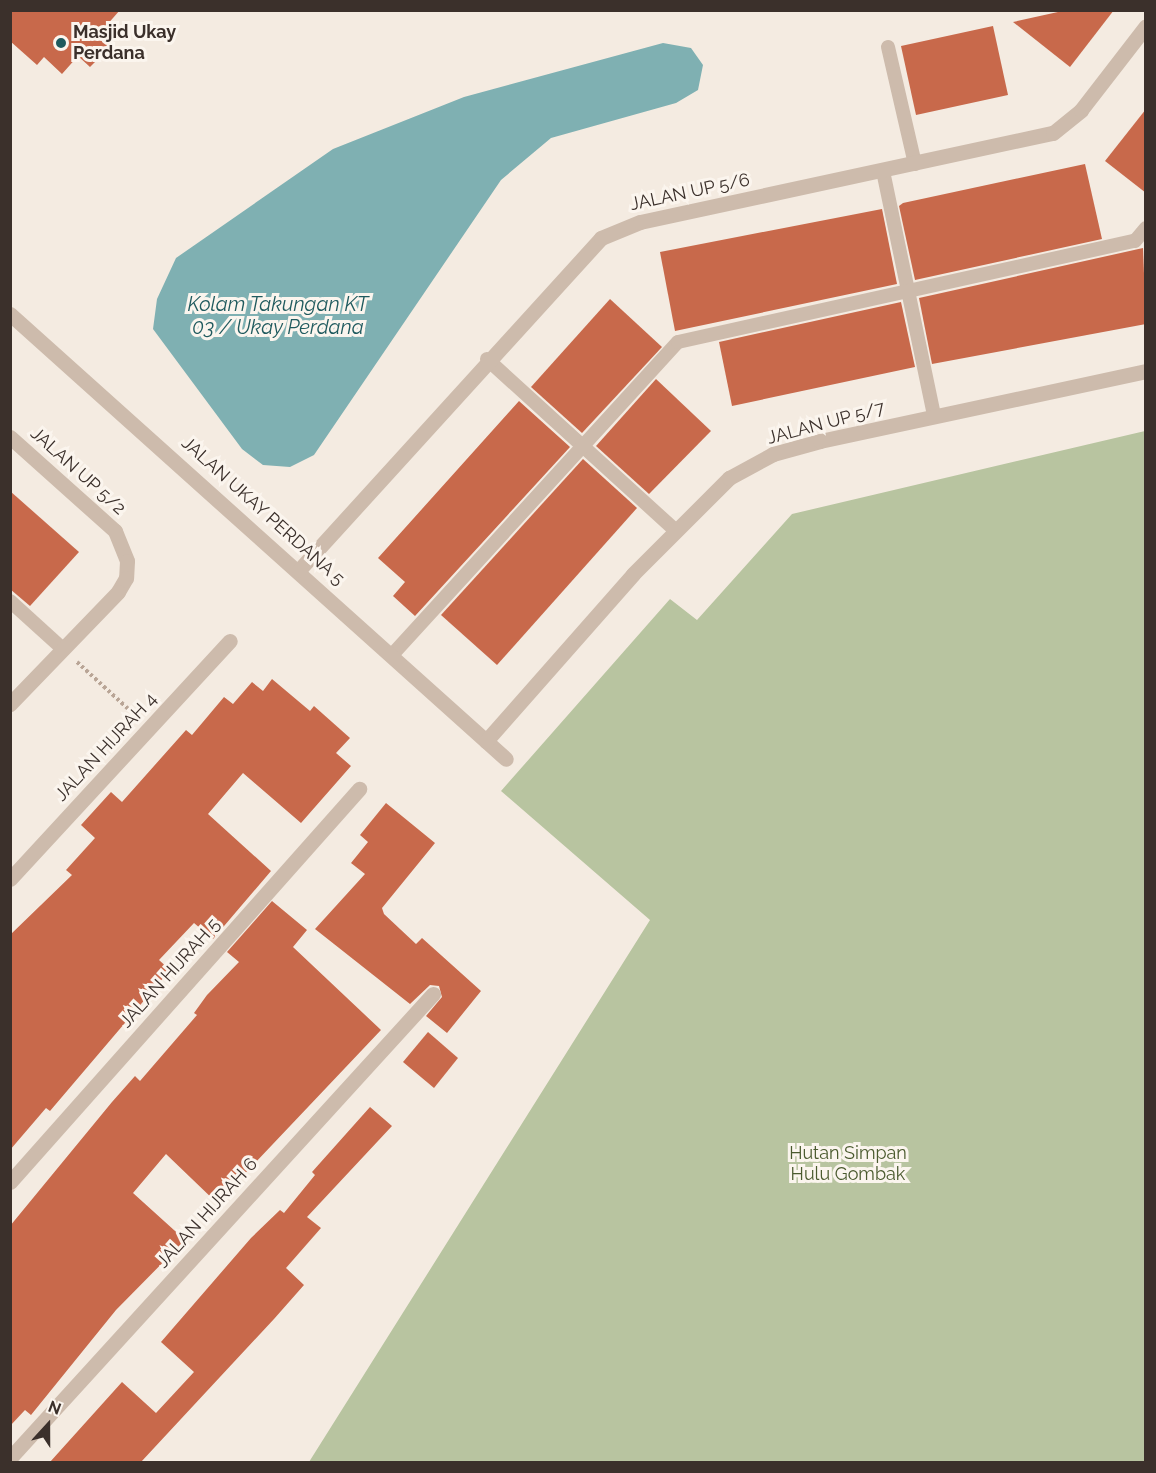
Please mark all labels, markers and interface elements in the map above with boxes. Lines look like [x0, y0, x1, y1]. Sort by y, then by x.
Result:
place label: Masjid Ukay Perdana [73, 22, 176, 64]
marker: Masjid Ukay Perdana [54, 36, 68, 50]
street label: JALAN UP 5/6 [628, 169, 752, 215]
water label: Kolam Takungan KT 03 / Ukay Perdana [187, 293, 369, 340]
street label: JALAN UP 5/7 [765, 397, 887, 449]
street label: JALAN UP 5/2 [26, 423, 130, 519]
street label: JALAN UKAY PERDANA 5 [177, 432, 349, 590]
street label: JALAN HIJRAH 4 [50, 689, 162, 805]
street label: JALAN HIJRAH 5 [115, 914, 225, 1032]
park label: Hutan Simpan Hulu Gombak [789, 1143, 907, 1186]
street label: JALAN HIJRAH 6 [152, 1154, 262, 1272]
north arrow [18, 1395, 78, 1455]
text: N [46, 1397, 64, 1419]

